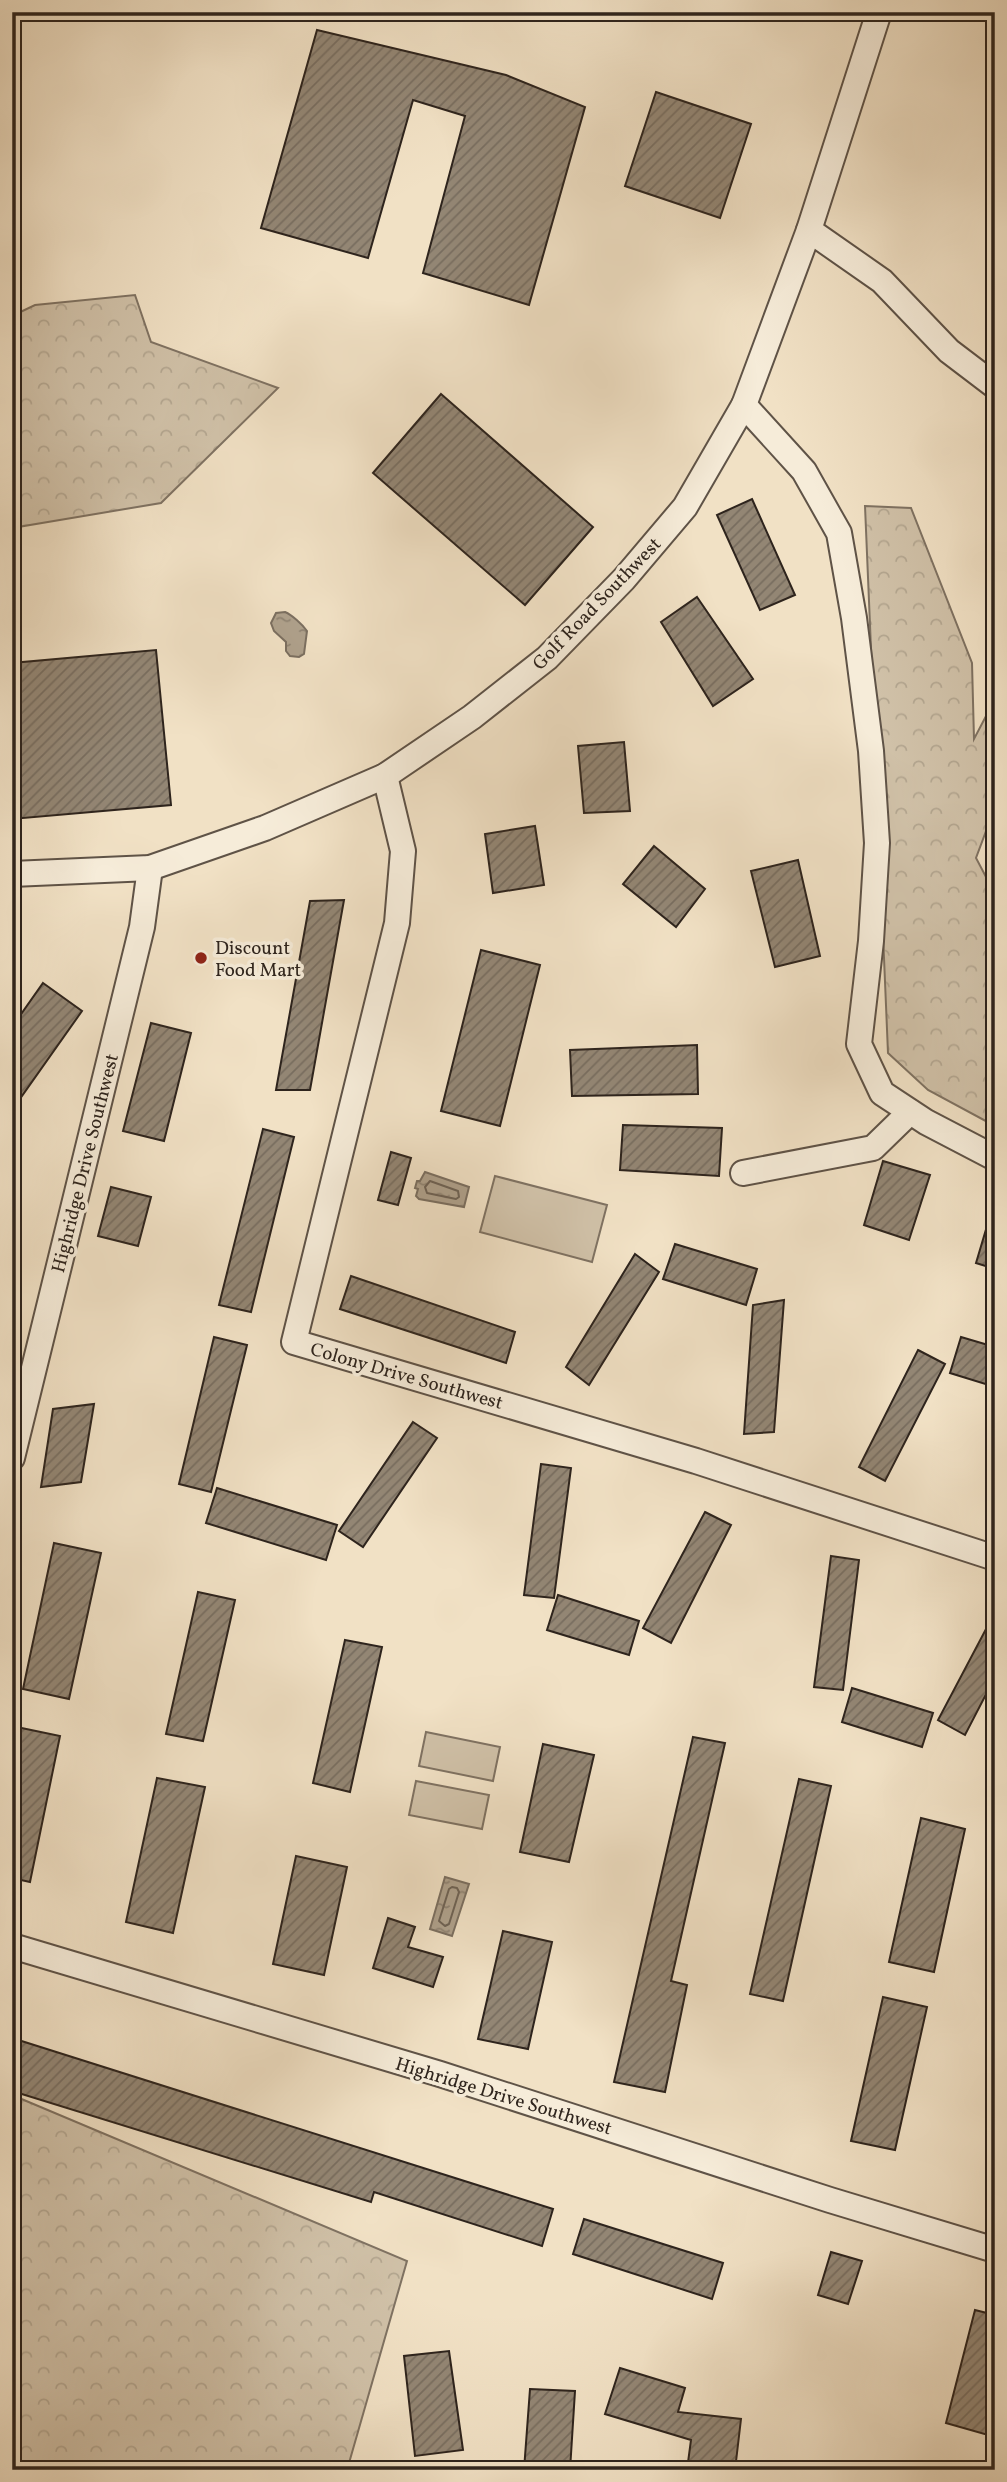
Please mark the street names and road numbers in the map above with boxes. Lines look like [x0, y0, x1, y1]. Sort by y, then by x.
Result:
street label: Golf Road Southwest [527, 532, 668, 676]
street label: Highridge Drive Southwest [46, 1051, 126, 1276]
street label: Colony Drive Southwest [307, 1337, 506, 1417]
street label: Highridge Drive Southwest [392, 2052, 615, 2142]

